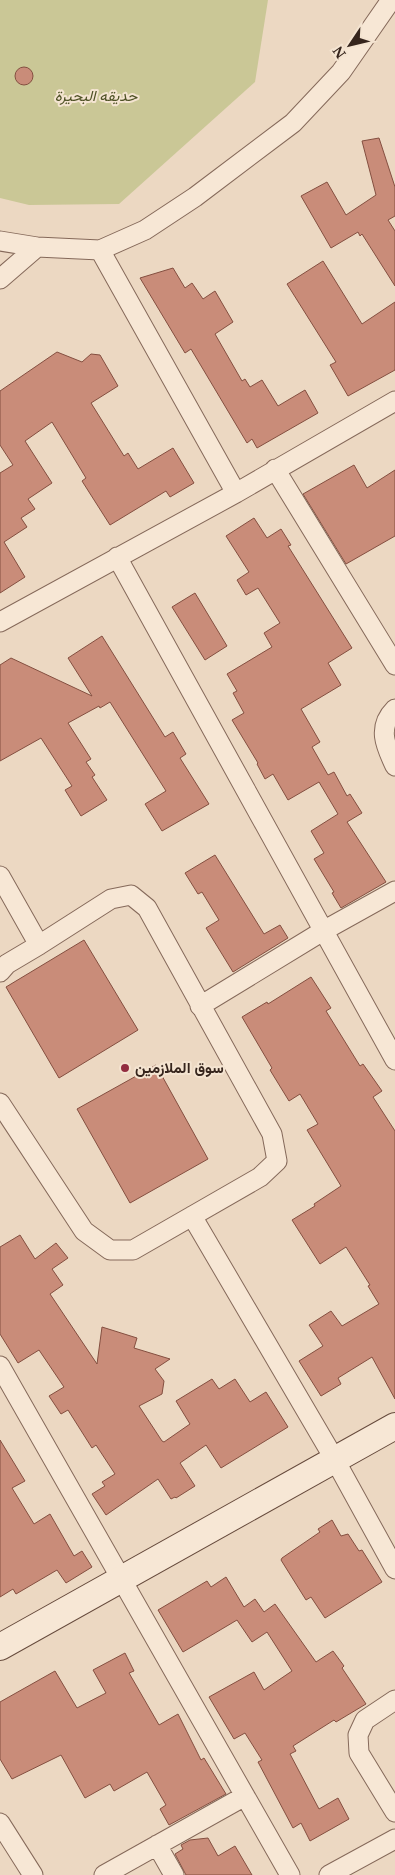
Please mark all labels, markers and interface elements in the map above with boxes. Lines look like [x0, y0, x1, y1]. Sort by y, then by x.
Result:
north arrow [325, 20, 375, 70]
text: N [328, 43, 350, 63]
park label: حديقه البحيرة [55, 85, 138, 105]
place label: سوق الملازمين [135, 1057, 224, 1077]
marker: سوق الملازمين [119, 1062, 131, 1074]

